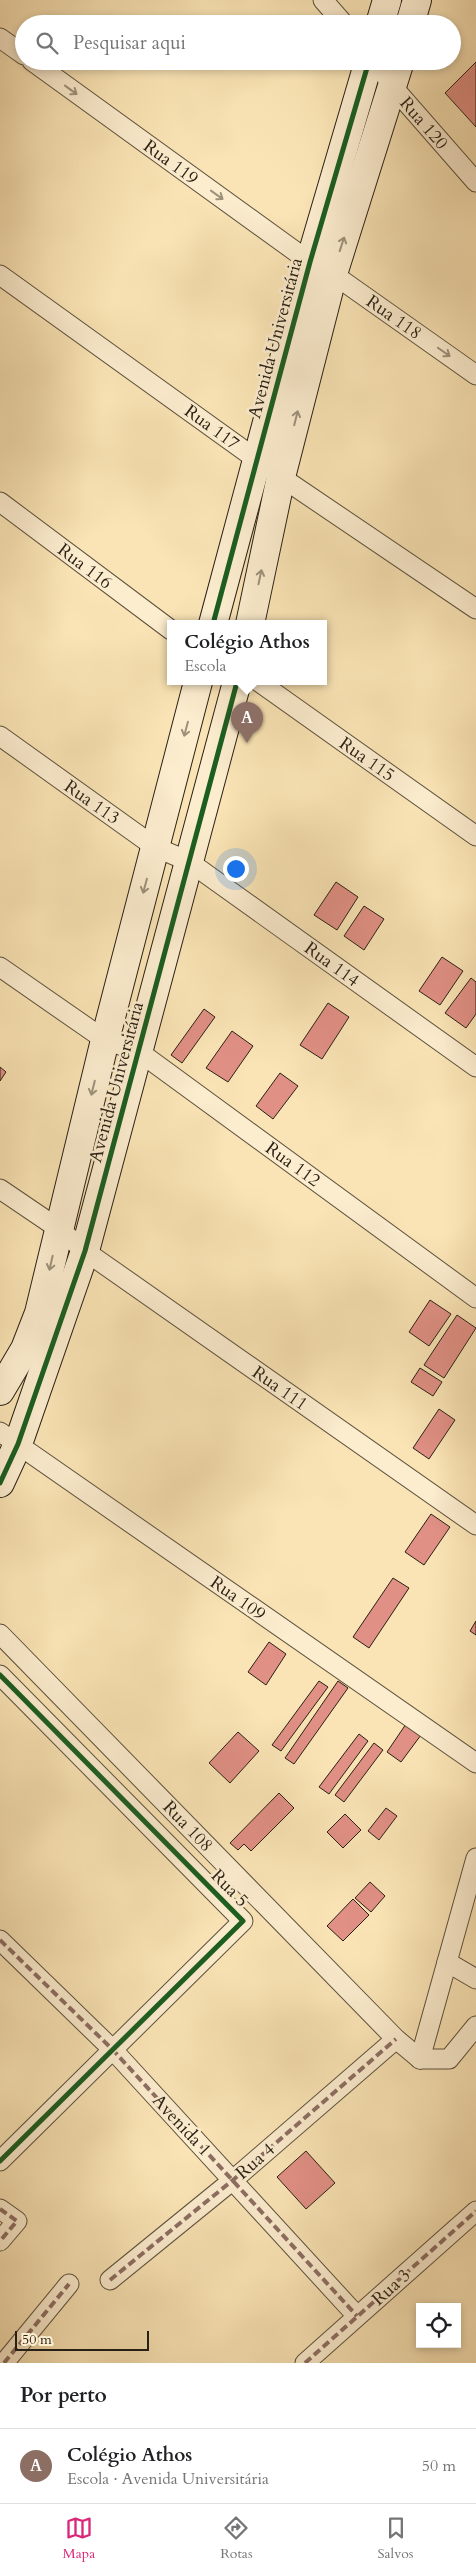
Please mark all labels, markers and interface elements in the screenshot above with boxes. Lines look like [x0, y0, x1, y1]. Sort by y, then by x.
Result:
search box [15, 15, 461, 70]
icon: search [33, 29, 61, 57]
text: Pesquisar aqui [73, 30, 186, 56]
one-way arrow [64, 85, 78, 95]
street label: Rua 120 [394, 91, 454, 155]
street label: Rua 119 [138, 134, 203, 191]
one-way arrow [210, 190, 223, 201]
one-way arrow [338, 237, 348, 253]
street label: Avenida Universitária [242, 255, 309, 421]
street label: Rua 118 [361, 289, 427, 346]
one-way arrow [437, 347, 451, 357]
street label: Rua 117 [179, 399, 244, 456]
one-way arrow [292, 411, 301, 427]
street label: Rua 116 [52, 538, 117, 595]
one-way arrow [256, 569, 265, 585]
popup [167, 620, 327, 685]
text: Colégio Athos [184, 629, 310, 655]
text: Escola [184, 655, 226, 677]
pin: A [231, 702, 263, 743]
one-way arrow [181, 720, 190, 736]
street label: Rua 115 [334, 731, 400, 788]
street label: Rua 113 [59, 774, 125, 831]
your location [223, 856, 249, 882]
one-way arrow [140, 878, 149, 894]
street label: Rua 114 [299, 936, 364, 993]
street label: Avenida Universitária [83, 999, 150, 1165]
one-way arrow [88, 1079, 97, 1095]
street label: Rua 112 [260, 1136, 325, 1193]
one-way arrow [46, 1254, 55, 1270]
street label: Rua 111 [247, 1360, 313, 1417]
street label: Rua 109 [205, 1570, 271, 1627]
street label: Rua 108 [157, 1795, 218, 1858]
street label: Rua 5 [205, 1864, 254, 1913]
street label: Avenida 1 [146, 2089, 217, 2162]
street label: Rua 4 [230, 2137, 280, 2185]
street label: Rua 3 [367, 2263, 416, 2311]
map controls [416, 2303, 461, 2348]
button: locate [416, 2303, 461, 2348]
scale bar [15, 2328, 149, 2351]
text: 50 m [22, 2330, 52, 2349]
text: Por perto [20, 2381, 107, 2410]
text: Colégio Athos [67, 2442, 192, 2468]
text: A [30, 2455, 42, 2477]
text: 50 m [422, 2455, 456, 2477]
text: Escola · Avenida Universitária [67, 2468, 269, 2490]
tab: Mapa [62, 2514, 95, 2563]
tab: Rotas [220, 2514, 253, 2563]
tab: Salvos [378, 2514, 414, 2563]

